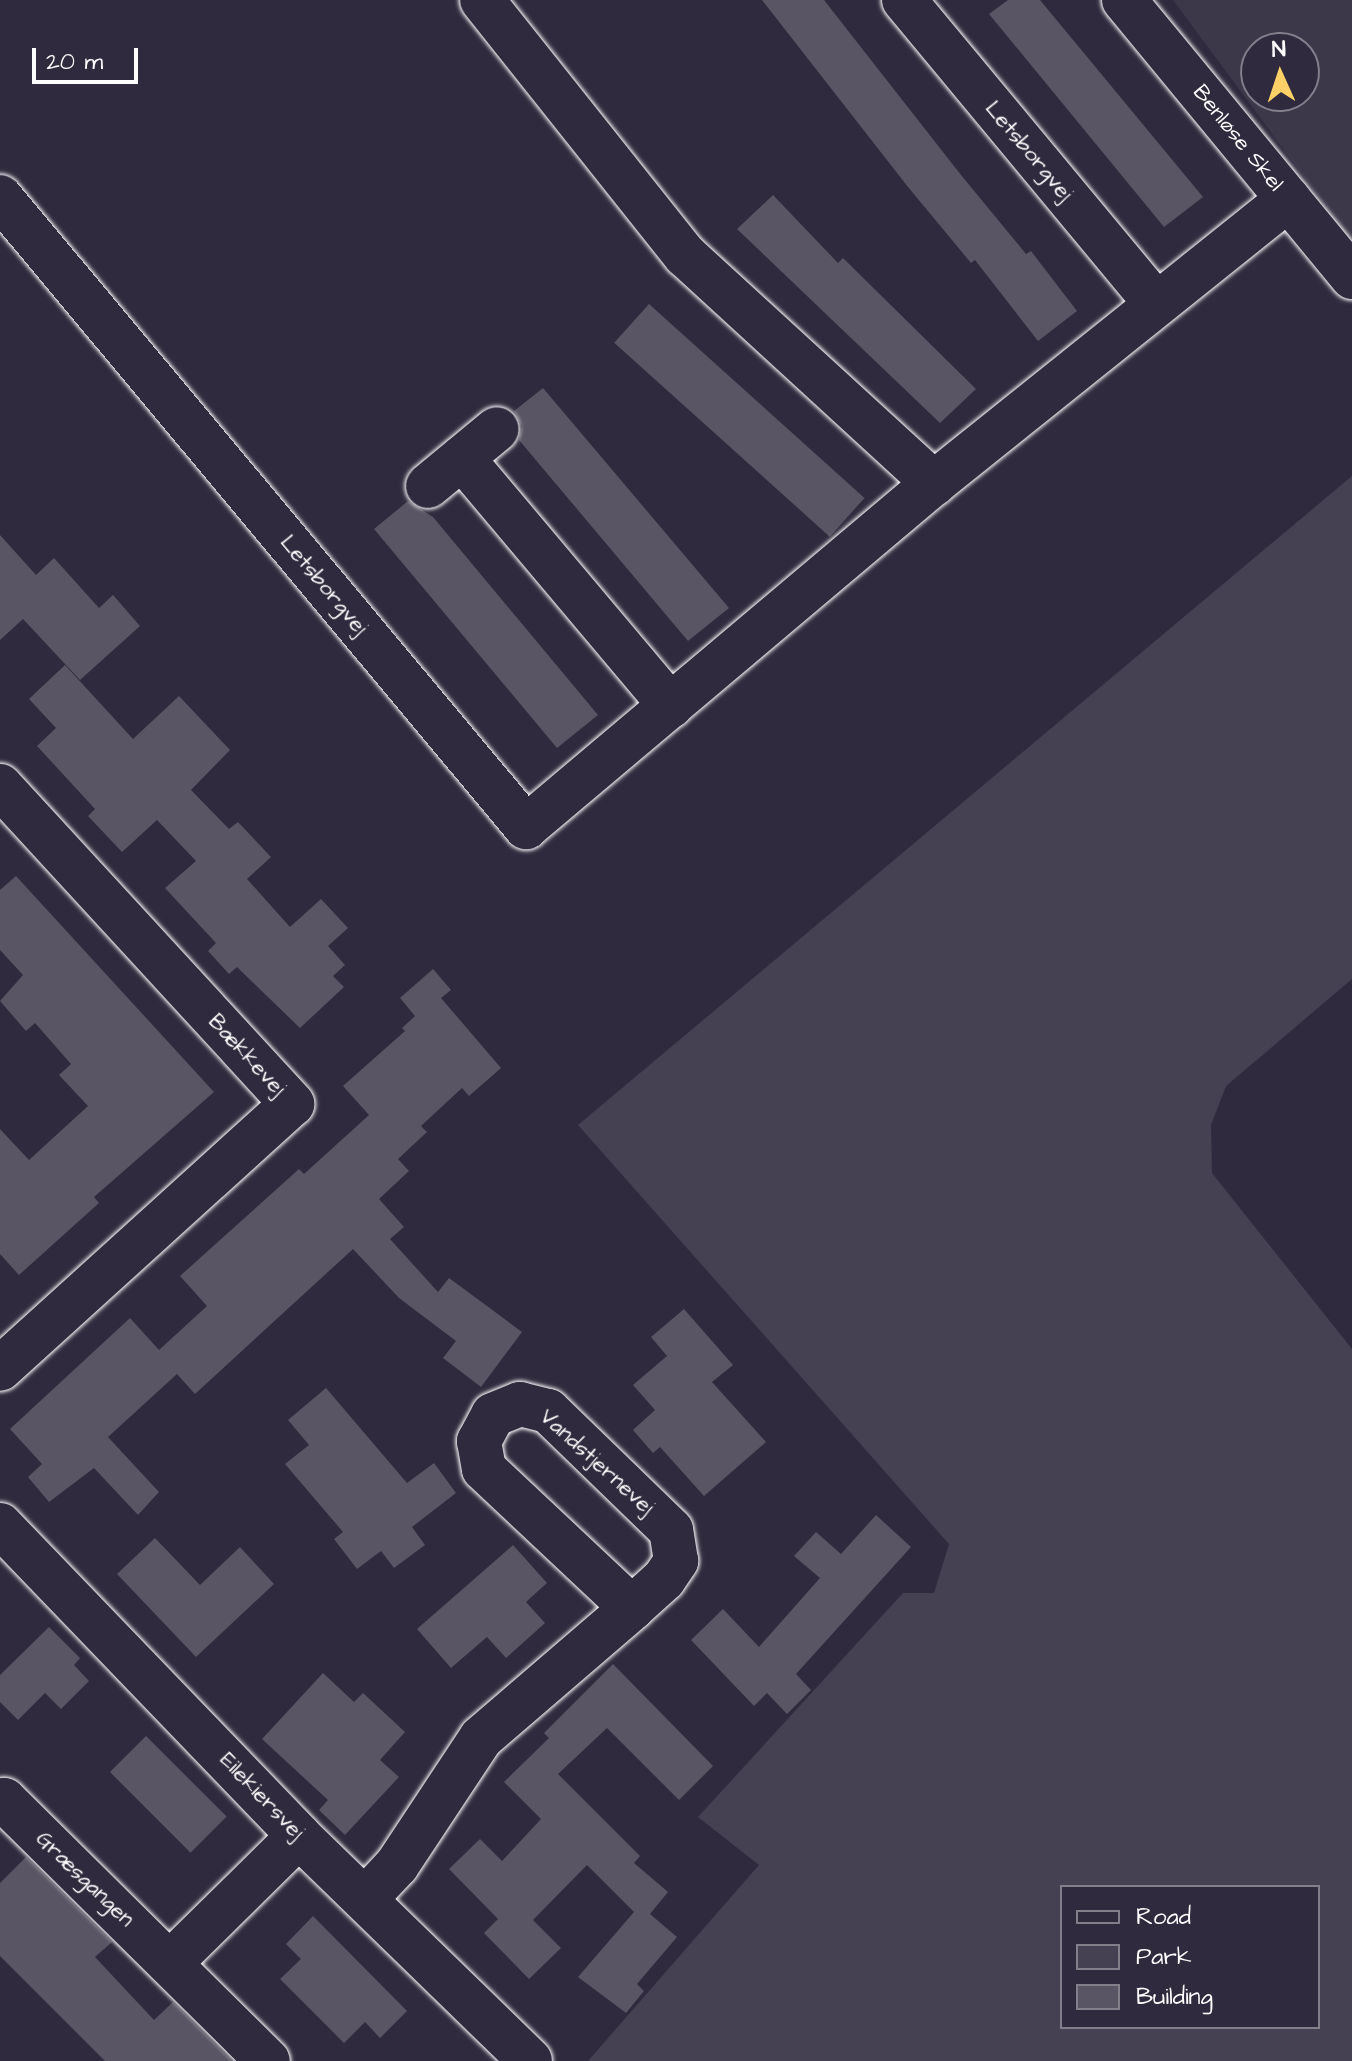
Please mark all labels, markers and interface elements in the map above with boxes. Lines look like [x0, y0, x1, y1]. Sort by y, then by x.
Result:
scale bar [36, 32, 142, 82]
north arrow [1240, 32, 1320, 112]
text: N [1271, 34, 1287, 65]
text: 20 m [46, 45, 103, 79]
street label: Benløse Skel [1187, 80, 1289, 196]
street label: Letsborgvej [980, 96, 1078, 206]
street label: Letsborgvej [275, 530, 373, 640]
street label: Bækkevej [203, 1009, 291, 1101]
street label: Vandstjernevej [534, 1404, 660, 1520]
street label: Eilekiersvej [214, 1747, 310, 1845]
street label: Græsgangen [30, 1826, 140, 1932]
legend [1060, 1885, 1320, 2029]
text: Road [1136, 1900, 1191, 1934]
text: Park [1136, 1940, 1192, 1974]
text: Building [1136, 1980, 1213, 2014]

